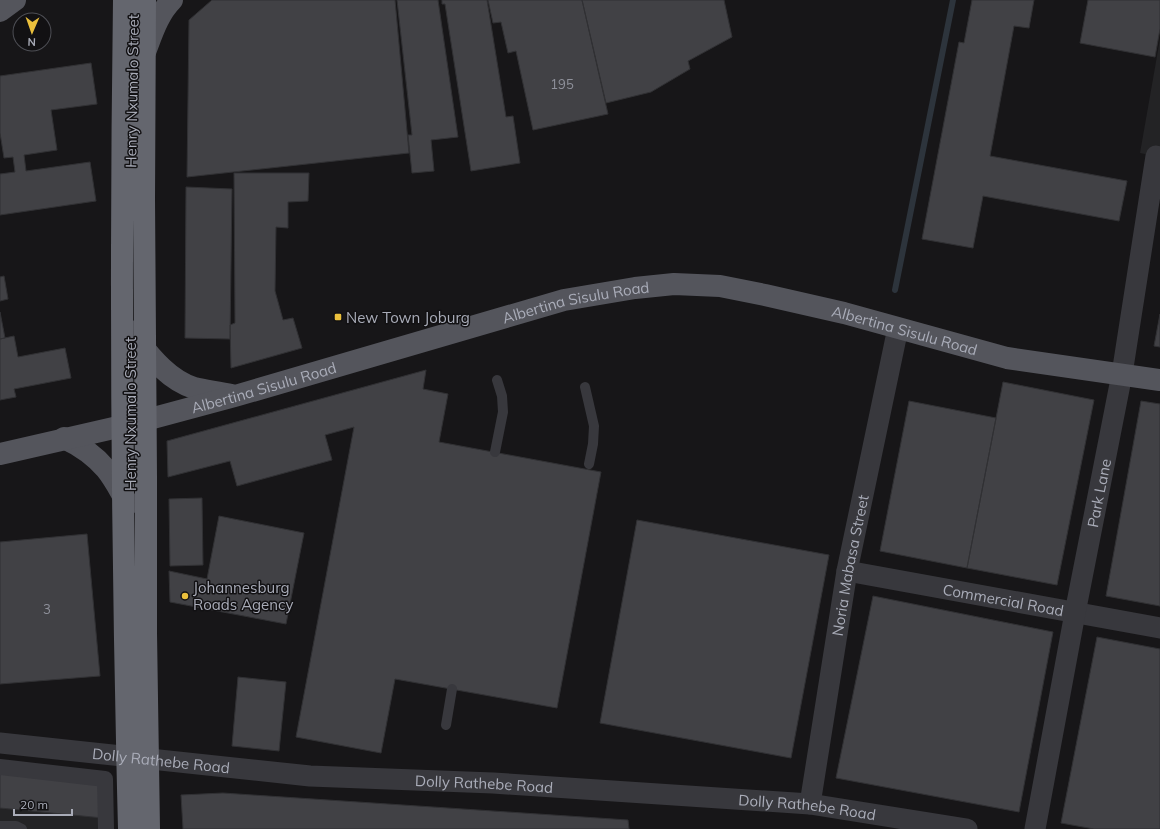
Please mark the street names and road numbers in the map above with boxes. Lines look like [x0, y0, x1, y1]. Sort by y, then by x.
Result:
street label: Henry Nxumalo Street [121, 14, 143, 168]
street label: Albertina Sisulu Road [500, 277, 650, 327]
street label: Albertina Sisulu Road [830, 301, 980, 359]
street label: Henry Nxumalo Street [121, 337, 140, 491]
street label: Albertina Sisulu Road [189, 357, 338, 417]
street label: Park Lane [1083, 457, 1115, 529]
street label: Noria Mabasa Street [827, 493, 872, 637]
street label: Commercial Road [941, 579, 1065, 620]
street label: Dolly Rathebe Road [91, 743, 231, 777]
street label: Dolly Rathebe Road [415, 771, 554, 796]
street label: Dolly Rathebe Road [738, 790, 877, 824]

